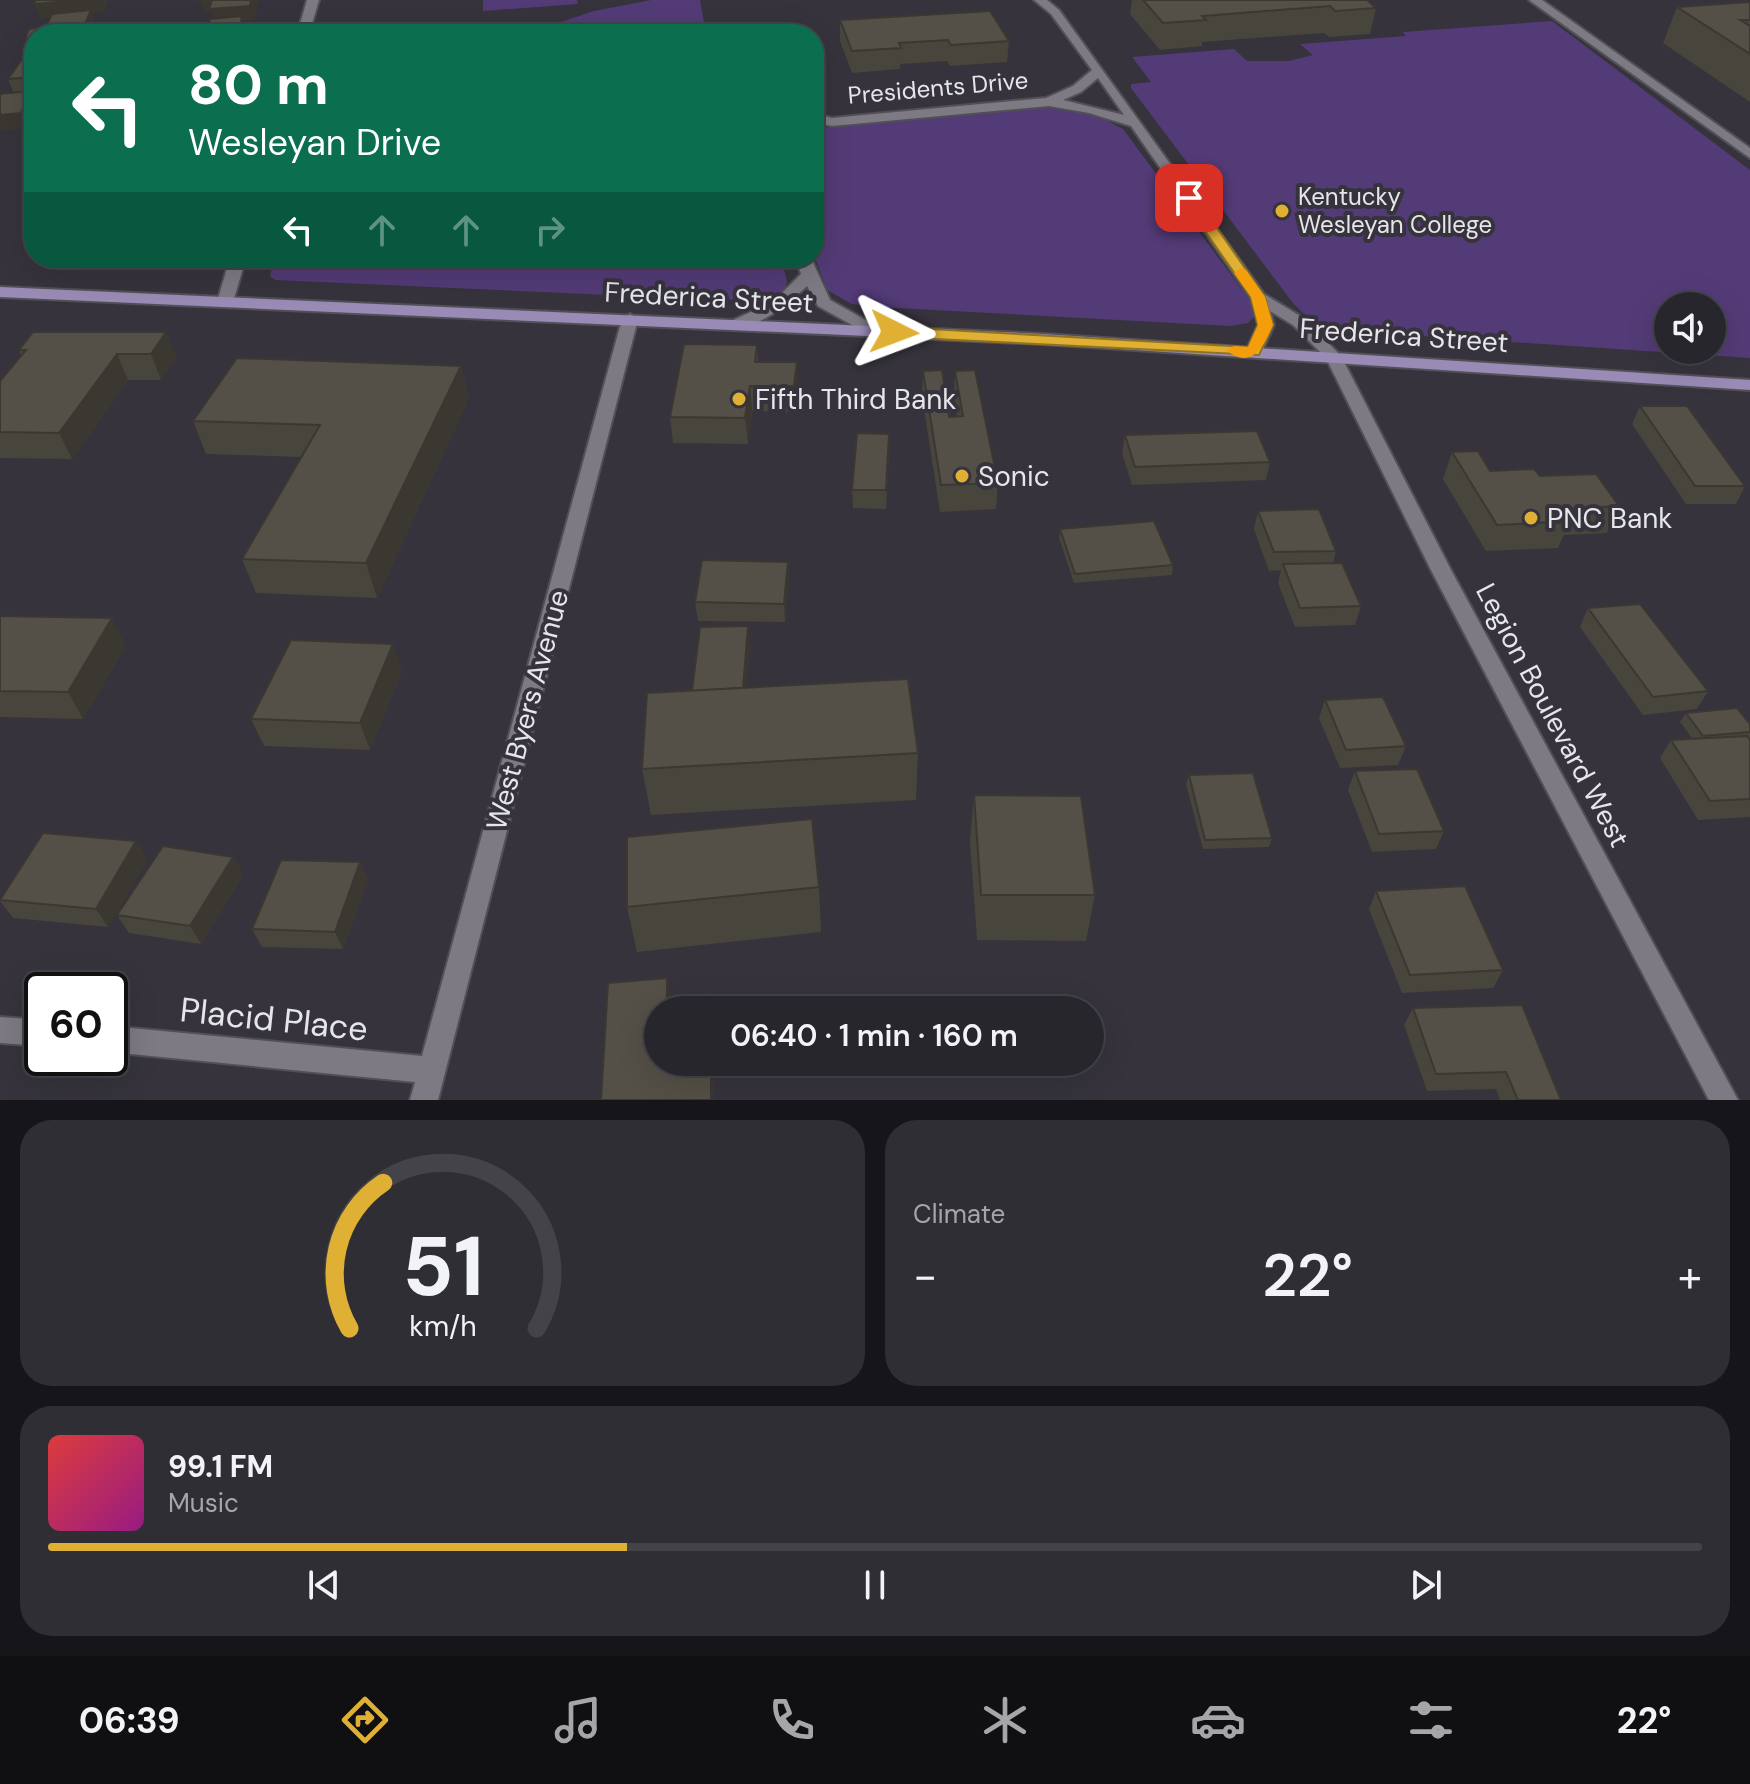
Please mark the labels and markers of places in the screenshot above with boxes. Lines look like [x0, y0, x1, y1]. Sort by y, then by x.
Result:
pin [1155, 164, 1223, 232]
place label: Kentucky Wesleyan College [1298, 181, 1492, 240]
marker: Kentucky Wesleyan College [1273, 202, 1291, 220]
place label: Fifth Third Bank [755, 381, 956, 418]
marker: Fifth Third Bank [730, 390, 748, 408]
place label: Sonic [978, 458, 1050, 495]
marker: Sonic [953, 467, 971, 485]
place label: PNC Bank [1547, 500, 1672, 537]
marker: PNC Bank [1522, 509, 1540, 527]

